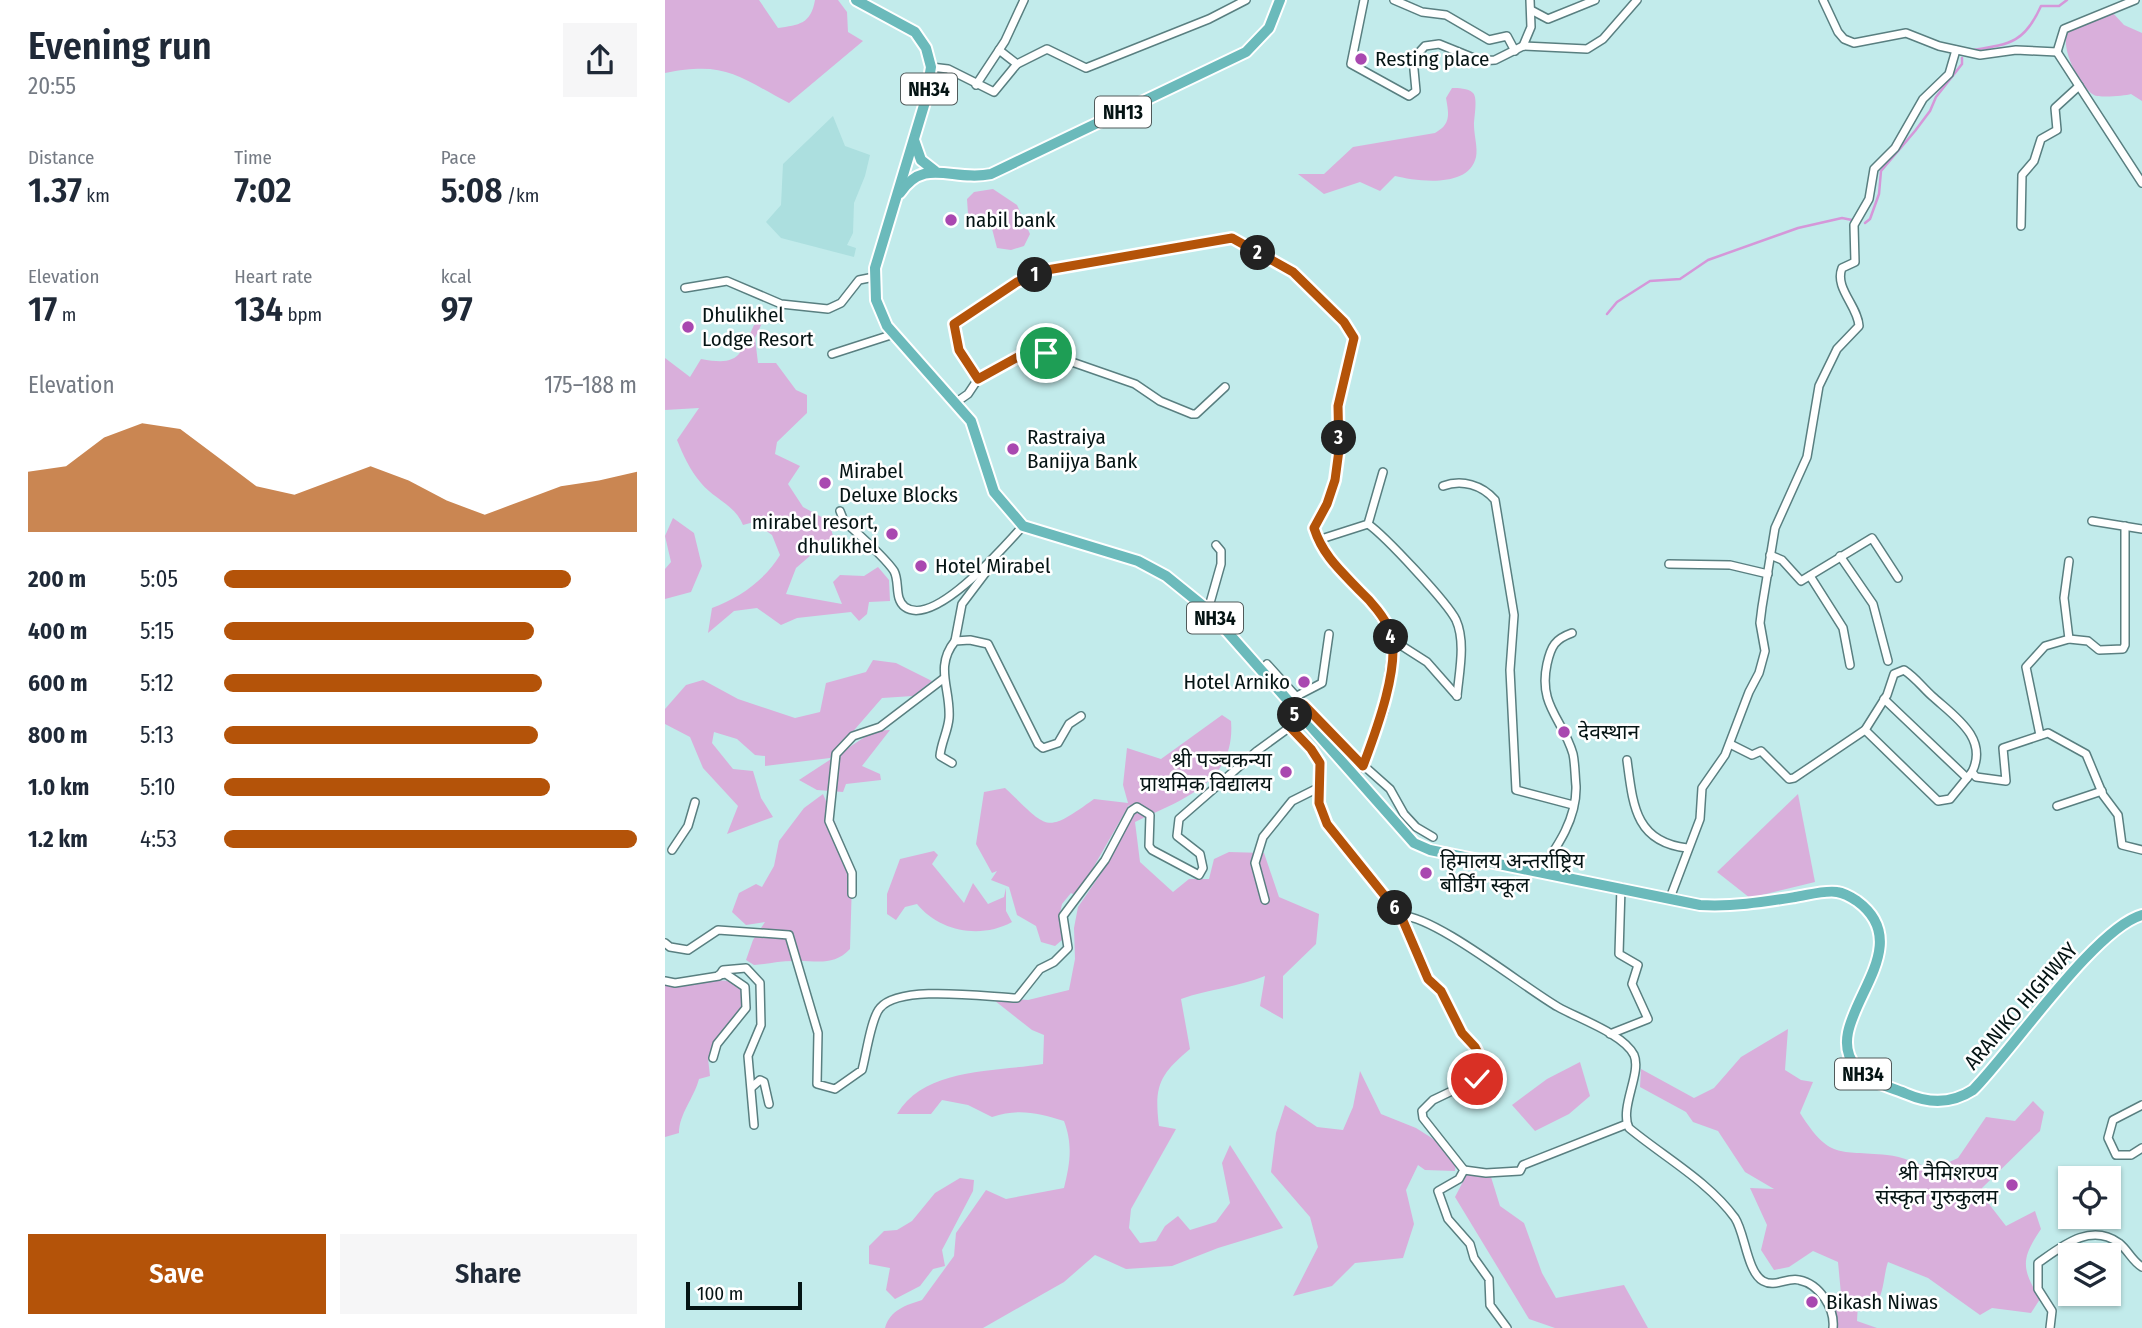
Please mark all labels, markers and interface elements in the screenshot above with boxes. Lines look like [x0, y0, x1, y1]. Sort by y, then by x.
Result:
text: Evening run [28, 23, 212, 69]
button: share [563, 23, 637, 97]
place label: Resting place [1375, 46, 1489, 72]
marker: Resting place [1353, 51, 1369, 67]
text: 20:55 [28, 72, 76, 100]
road number: NH34 [901, 74, 957, 104]
road number: NH13 [1095, 96, 1151, 128]
text: Distance [28, 146, 95, 169]
text: Time [234, 146, 272, 169]
text: Pace [441, 146, 476, 169]
text: 1.37 [28, 169, 82, 211]
text: 7:02 [234, 169, 292, 211]
text: 5:08 [441, 169, 503, 211]
text: km [82, 184, 110, 207]
text: /km [503, 184, 539, 207]
place label: nabil bank [965, 207, 1056, 233]
marker: nabil bank [943, 212, 959, 228]
pin: 2 [1241, 236, 1275, 270]
text: 2 [1253, 241, 1262, 264]
pin: 1 [1017, 258, 1053, 292]
text: 1 [1030, 263, 1039, 286]
text: Elevation [28, 265, 100, 288]
text: Heart rate [234, 265, 312, 288]
text: kcal [441, 265, 471, 288]
text: 17 [28, 288, 57, 330]
text: 134 [234, 288, 283, 330]
text: 97 [441, 288, 473, 330]
place label: Dhulikhel Lodge Resort [702, 302, 814, 352]
text: m [57, 303, 76, 326]
text: bpm [283, 303, 322, 326]
marker: Dhulikhel Lodge Resort [680, 319, 696, 335]
pin [1016, 323, 1076, 383]
icon: arrive [1027, 334, 1065, 372]
text: Elevation [28, 371, 115, 399]
text: 175–188 m [544, 371, 637, 399]
pin: 3 [1321, 420, 1357, 456]
place label: Rastraiya Banijya Bank [1027, 424, 1138, 474]
text: 3 [1334, 426, 1343, 449]
marker: Rastraiya Banijya Bank [1005, 441, 1021, 457]
place label: Mirabel Deluxe Blocks [839, 458, 958, 508]
marker: Mirabel Deluxe Blocks [817, 475, 833, 491]
place label: mirabel resort, dhulikhel [752, 509, 878, 559]
marker: mirabel resort, dhulikhel [884, 526, 900, 542]
place label: Hotel Mirabel [935, 553, 1051, 579]
marker: Hotel Mirabel [913, 558, 929, 574]
text: 200 m [28, 565, 86, 593]
text: 5:05 [140, 565, 178, 593]
road number: NH34 [1187, 603, 1243, 634]
text: 400 m [28, 617, 87, 645]
text: 5:15 [140, 617, 174, 645]
pin: 4 [1373, 620, 1409, 654]
text: 4 [1386, 625, 1395, 648]
text: 600 m [28, 669, 87, 697]
text: 5:12 [140, 669, 174, 697]
place label: Hotel Arniko [1183, 669, 1290, 695]
marker: Hotel Arniko [1296, 674, 1312, 690]
pin: 5 [1277, 698, 1313, 732]
text: 5 [1290, 703, 1299, 726]
place label: देवस्थान [1578, 719, 1639, 745]
text: 800 m [28, 721, 88, 749]
text: 5:13 [140, 721, 174, 749]
marker: देवस्थान [1556, 724, 1572, 740]
place label: श्री पञ्चकन्या प्राथमिक विद्यालय [1140, 747, 1273, 797]
marker: श्री पञ्चकन्या प्राथमिक विद्यालय [1278, 764, 1294, 780]
text: 1.0 km [28, 773, 89, 801]
text: 5:10 [140, 773, 175, 801]
text: 1.2 km [28, 825, 88, 853]
text: 4:53 [140, 825, 177, 853]
place label: हिमालय अन्तर्राष्ट्रिय बोर्डिंग स्कूल [1440, 848, 1585, 898]
marker: हिमालय अन्तर्राष्ट्रिय बोर्डिंग स्कूल [1418, 865, 1434, 881]
pin: 6 [1377, 890, 1413, 926]
text: 6 [1390, 896, 1399, 919]
street label: ARANIKO HIGHWAY [1959, 937, 2084, 1075]
pin [1447, 1049, 1507, 1109]
road number: NH34 [1835, 1058, 1891, 1090]
icon: check [1458, 1060, 1496, 1098]
place label: श्री नैमिशरण्य संस्कृत गुरुकुलम [1875, 1160, 1999, 1210]
map controls [2058, 1166, 2121, 1306]
button: locate [2058, 1166, 2121, 1229]
marker: श्री नैमिशरण्य संस्कृत गुरुकुलम [2004, 1177, 2020, 1193]
button: Save [28, 1234, 326, 1314]
button: Share [340, 1234, 637, 1314]
button: layers [2058, 1243, 2121, 1306]
scale bar [686, 1279, 801, 1311]
text: 100 m [697, 1282, 743, 1305]
place label: Bikash Niwas [1826, 1289, 1938, 1315]
marker: Bikash Niwas [1804, 1294, 1820, 1310]

